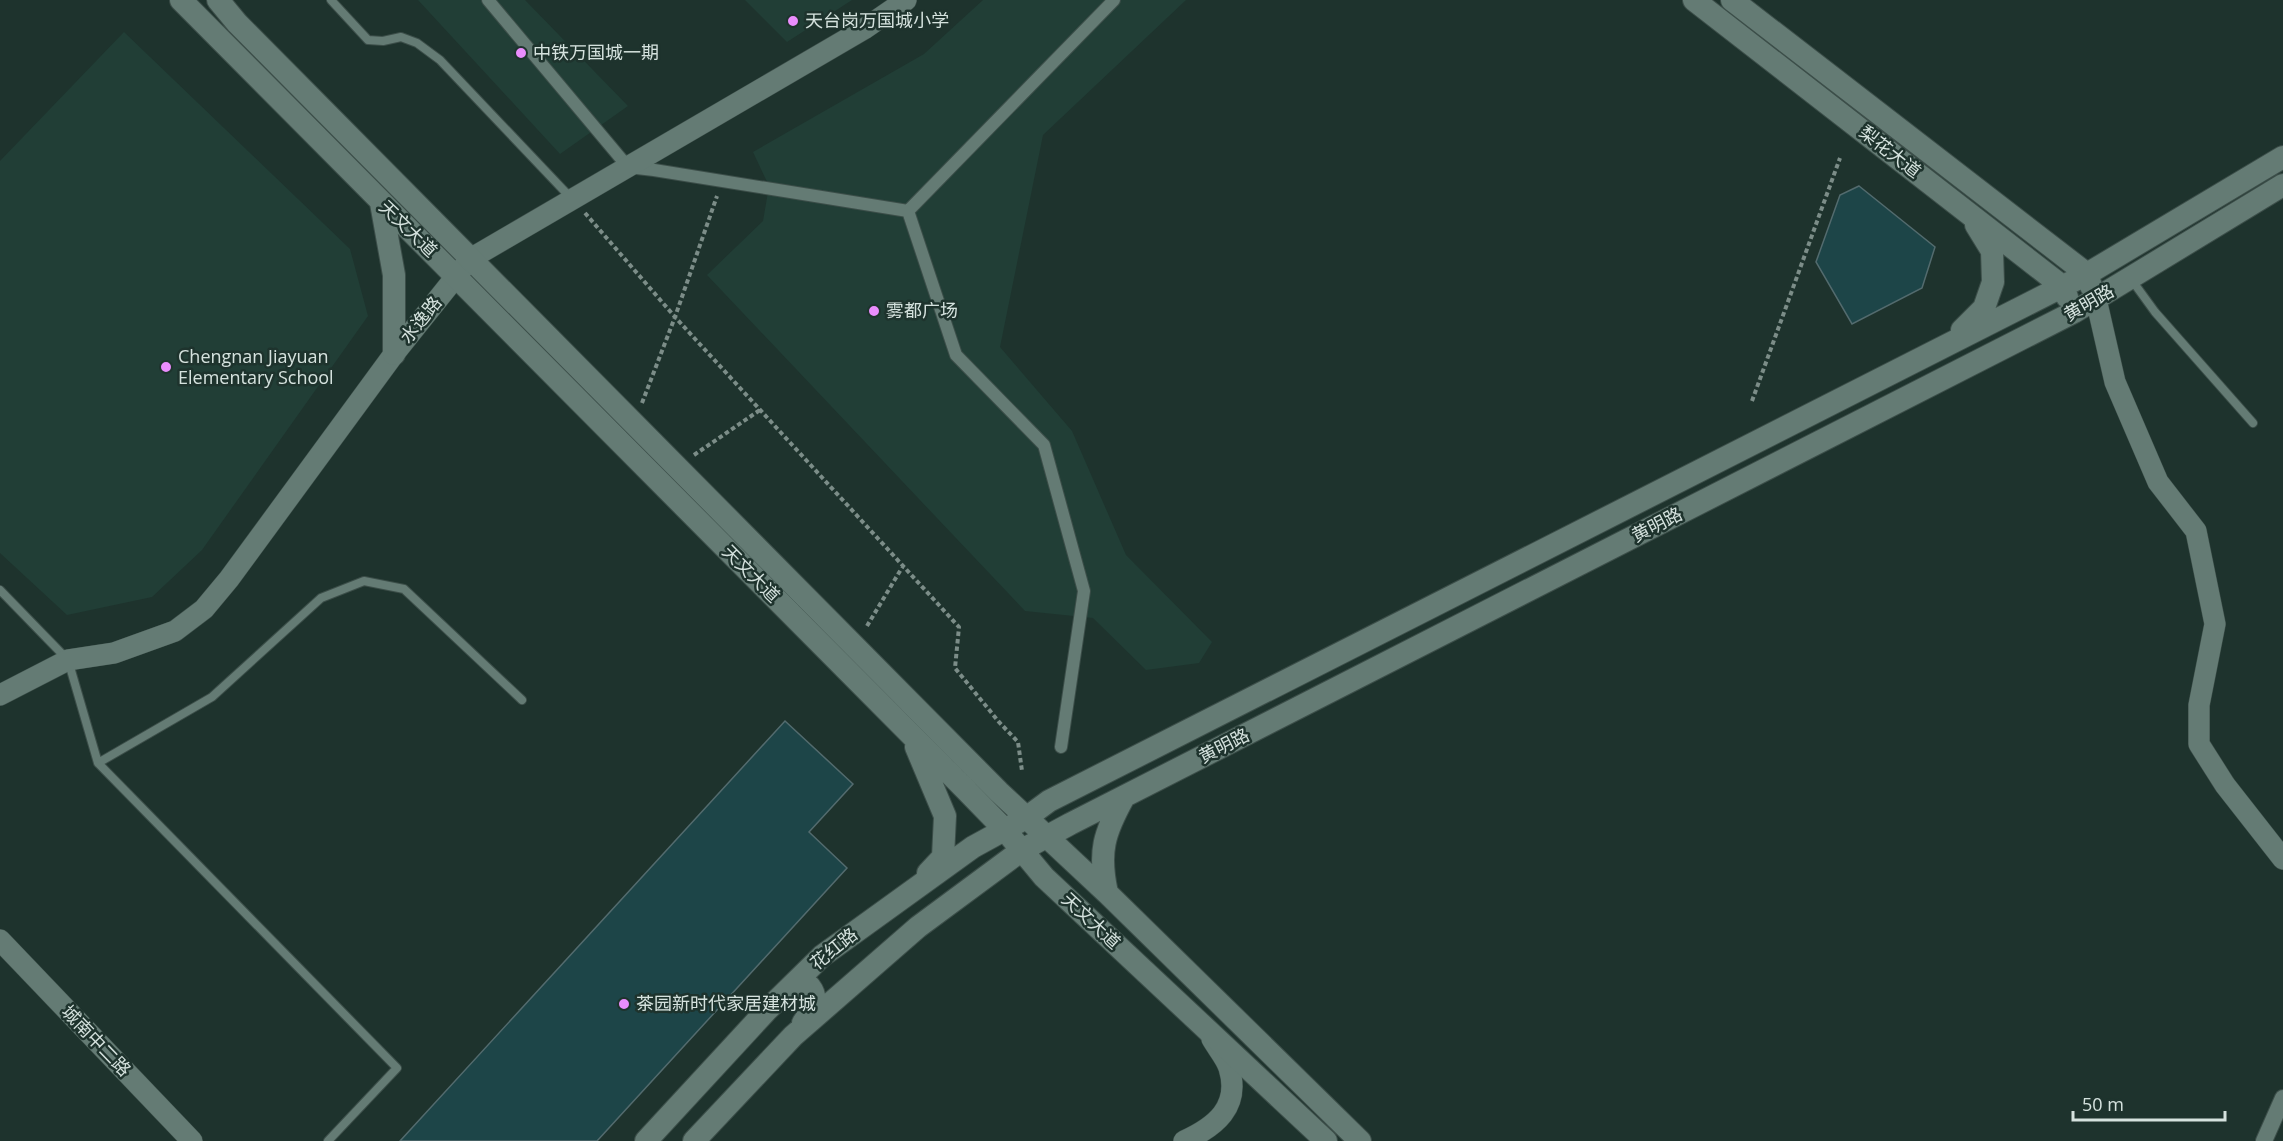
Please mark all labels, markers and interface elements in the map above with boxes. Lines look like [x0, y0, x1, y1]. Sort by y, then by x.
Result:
place label: 天台岗万国城小学 [805, 8, 949, 32]
marker: 天台岗万国城小学 [786, 14, 800, 28]
place label: 中铁万国城一期 [533, 40, 659, 64]
marker: 中铁万国城一期 [514, 46, 528, 60]
street label: 梨花大道 [1855, 120, 1926, 183]
street label: 天文大道 [374, 195, 443, 262]
street label: 黄明路 [2059, 278, 2118, 326]
street label: 水逸路 [394, 291, 447, 348]
place label: 雾都广场 [886, 298, 958, 322]
marker: 雾都广场 [867, 304, 881, 318]
place label: Chengnan Jiayuan Elementary School [178, 344, 334, 389]
marker: Chengnan Jiayuan Elementary School [159, 360, 173, 374]
street label: 黄明路 [1627, 501, 1686, 547]
street label: 天文大道 [718, 539, 786, 607]
street label: 黄明路 [1194, 722, 1253, 768]
street label: 天文大道 [1057, 887, 1126, 954]
street label: 花红路 [805, 922, 862, 975]
place label: 茶园新时代家居建材城 [636, 991, 816, 1015]
marker: 茶园新时代家居建材城 [617, 997, 631, 1011]
street label: 城南中二路 [57, 1000, 137, 1081]
scale bar [2073, 1084, 2224, 1122]
text: 50 m [2082, 1092, 2124, 1116]

